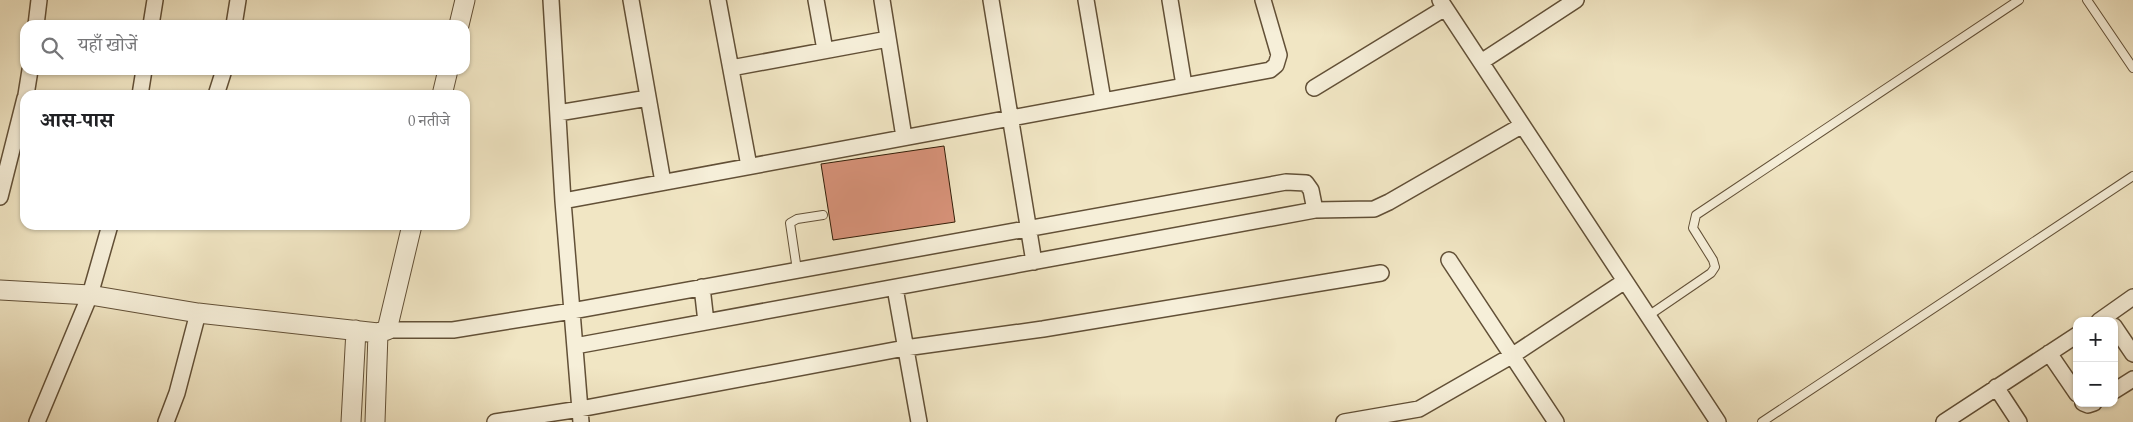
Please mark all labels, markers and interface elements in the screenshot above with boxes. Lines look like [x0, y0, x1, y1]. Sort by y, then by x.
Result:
search box [20, 20, 470, 75]
text: यहाँ खोजें [78, 32, 137, 57]
icon: search [38, 34, 66, 62]
text: आस-पास [40, 106, 113, 133]
text: 0 नतीजे [408, 110, 450, 131]
map controls [2073, 317, 2118, 407]
button: + [2073, 317, 2118, 362]
button: − [2073, 362, 2118, 407]

